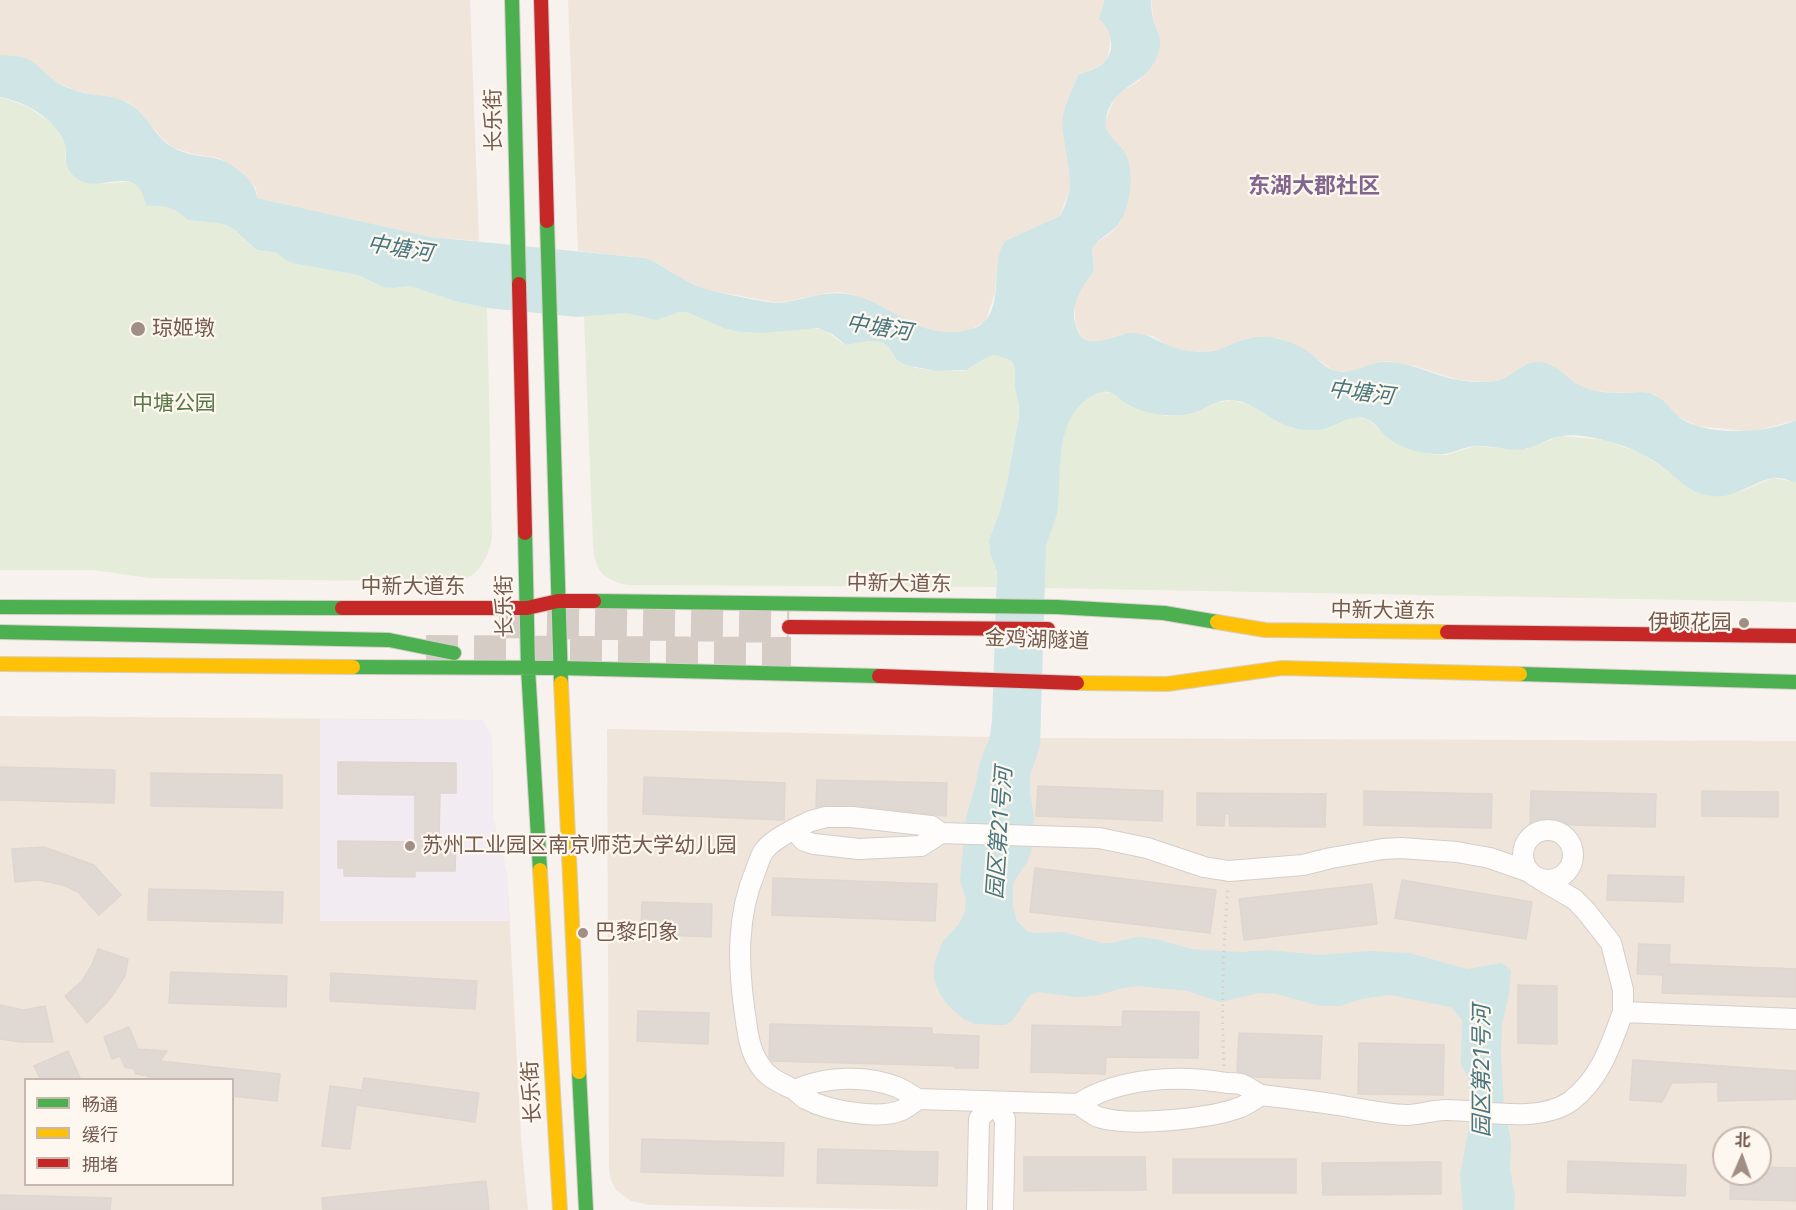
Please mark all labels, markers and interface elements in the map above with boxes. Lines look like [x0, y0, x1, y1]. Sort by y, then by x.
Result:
street label: 长乐街 [481, 88, 507, 152]
district label: 东湖大郡社区 [1248, 173, 1380, 199]
water label: 中塘河 [365, 231, 435, 267]
water label: 中塘河 [844, 310, 914, 346]
place label: 琼姬墩 [152, 316, 215, 342]
marker: 琼姬墩 [129, 320, 147, 338]
water label: 中塘河 [1327, 376, 1395, 410]
park label: 中塘公园 [132, 391, 216, 417]
street label: 中新大道东 [846, 570, 952, 598]
street label: 中新大道东 [361, 574, 465, 600]
street label: 长乐街 [492, 574, 518, 638]
street label: 中新大道东 [1330, 597, 1436, 625]
place label: 伊顿花园 [1648, 610, 1732, 636]
marker: 伊顿花园 [1737, 616, 1751, 630]
street label: 金鸡湖隧道 [984, 626, 1090, 654]
water label: 园区第21号河 [982, 766, 1018, 900]
place label: 苏州工业园区南京师范大学幼儿园 [422, 833, 737, 859]
marker: 苏州工业园区南京师范大学幼儿园 [403, 839, 417, 853]
place label: 巴黎印象 [595, 920, 679, 946]
marker: 巴黎印象 [576, 926, 590, 940]
water label: 园区第21号河 [1469, 1005, 1495, 1137]
street label: 长乐街 [518, 1060, 546, 1124]
legend [24, 1078, 234, 1186]
text: 畅通 [82, 1094, 118, 1115]
text: 缓行 [82, 1124, 118, 1145]
north arrow [1712, 1126, 1772, 1186]
text: 北 [1734, 1130, 1751, 1150]
text: 拥堵 [82, 1154, 118, 1175]

